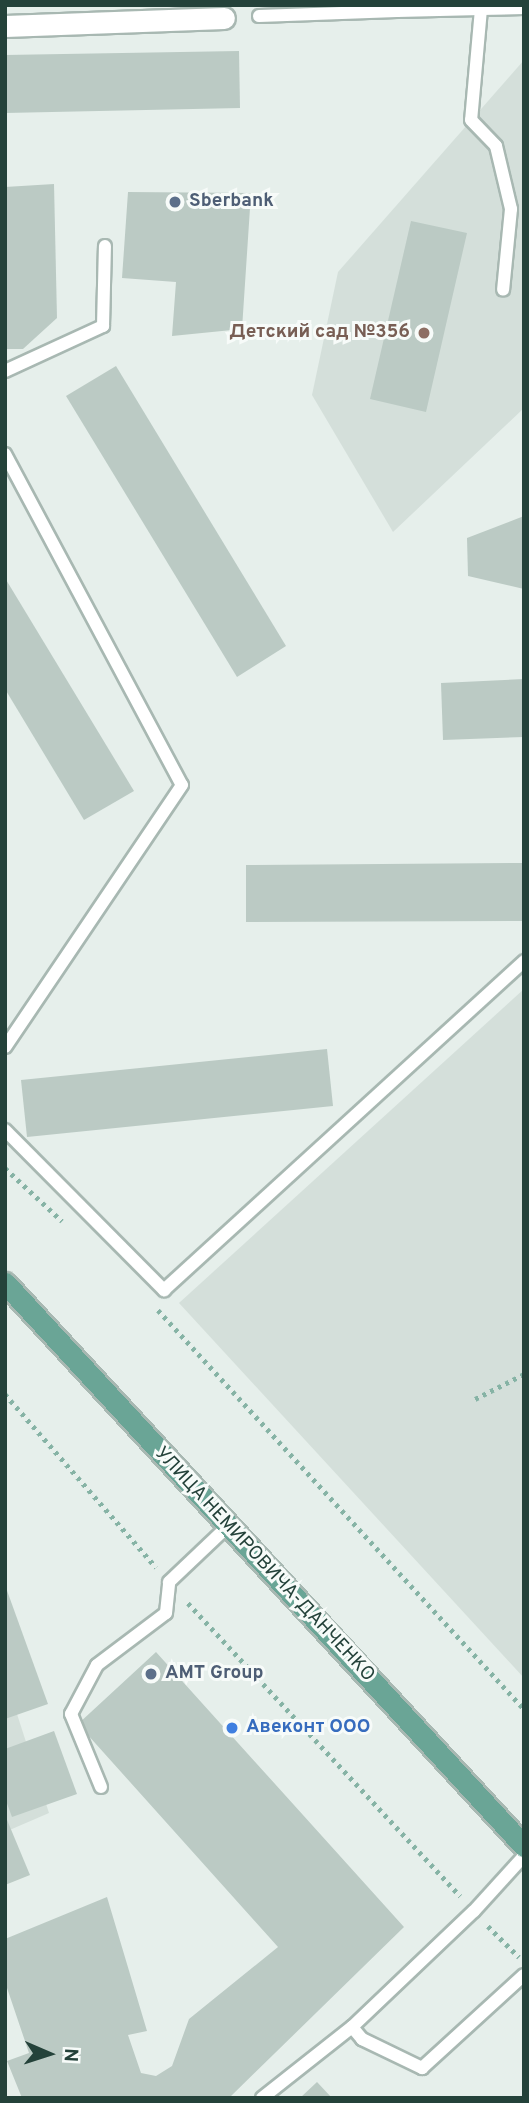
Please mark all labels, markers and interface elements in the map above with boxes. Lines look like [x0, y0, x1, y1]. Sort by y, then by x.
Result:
place label: Sberbank [189, 191, 274, 213]
marker: Sberbank [167, 194, 183, 210]
place label: Детский сад №356 [229, 322, 410, 344]
marker: Детский сад №356 [416, 325, 432, 341]
street label: УЛИЦА НЕМИРОВИЧА-ДАНЧЕНКО [149, 1443, 379, 1687]
place label: АМТ Group [165, 1663, 263, 1685]
marker: АМТ Group [143, 1666, 159, 1682]
place label: Авеконт ООО [246, 1717, 370, 1739]
marker: Авеконт ООО [224, 1720, 240, 1736]
north arrow [14, 2019, 84, 2089]
text: N [58, 2048, 82, 2063]

